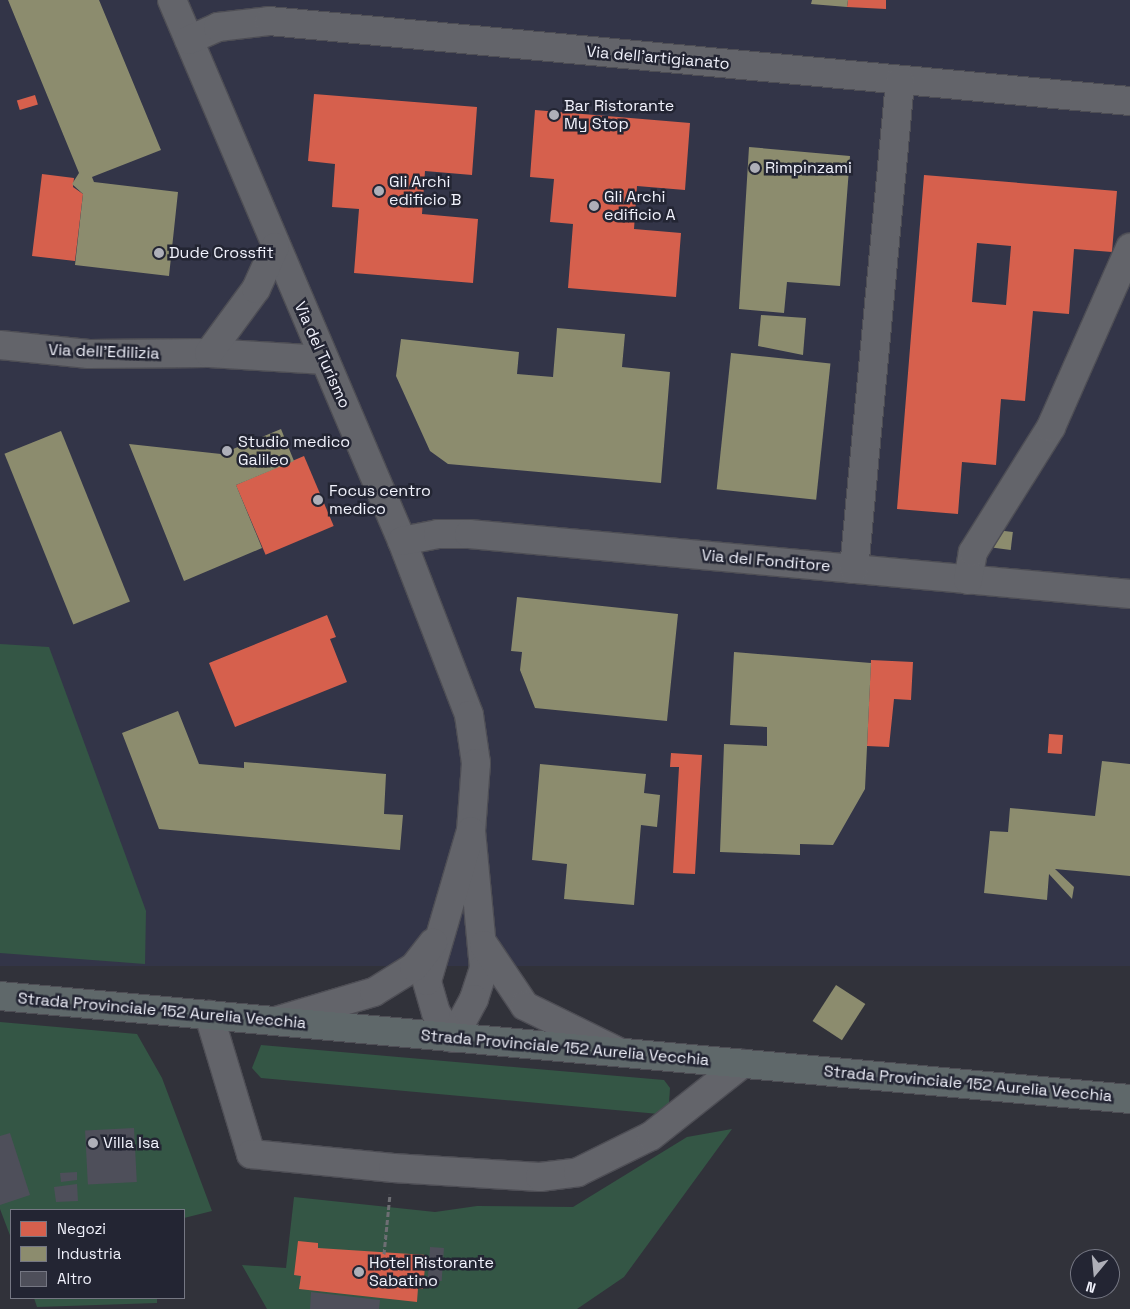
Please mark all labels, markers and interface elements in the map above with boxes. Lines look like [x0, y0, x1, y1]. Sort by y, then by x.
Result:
street label: Via dell'artigianato [586, 42, 730, 74]
place label: Bar Ristorante My Stop [564, 96, 674, 134]
marker: Bar Ristorante My Stop [548, 109, 560, 121]
place label: Rimpinzami [765, 158, 852, 178]
marker: Rimpinzami [749, 162, 761, 174]
place label: Gli Archi edificio B [389, 172, 461, 210]
marker: Gli Archi edificio B [373, 185, 385, 197]
place label: Gli Archi edificio A [604, 187, 676, 225]
marker: Gli Archi edificio A [588, 200, 600, 212]
place label: Dude Crossfit [169, 243, 274, 263]
marker: Dude Crossfit [153, 247, 165, 259]
street label: Via del Turismo [290, 299, 354, 411]
street label: Via dell'Edilizia [48, 340, 160, 364]
place label: Studio medico Galileo [238, 432, 350, 470]
marker: Studio medico Galileo [220, 444, 234, 458]
place label: Focus centro medico [329, 481, 431, 519]
marker: Focus centro medico [311, 493, 325, 507]
street label: Via del Fonditore [701, 546, 831, 576]
street label: Strada Provinciale 152 Aurelia Vecchia [17, 989, 307, 1033]
street label: Strada Provinciale 152 Aurelia Vecchia [420, 1026, 710, 1070]
street label: Strada Provinciale 152 Aurelia Vecchia [823, 1062, 1113, 1106]
place label: Villa Isa [103, 1133, 159, 1153]
marker: Villa Isa [87, 1137, 99, 1149]
legend [10, 1209, 185, 1299]
text: Negozi [57, 1219, 106, 1238]
text: Industria [57, 1244, 121, 1263]
north arrow [1070, 1249, 1120, 1299]
place label: Hotel Ristorante Sabatino [369, 1253, 494, 1291]
marker: Hotel Ristorante Sabatino [353, 1266, 365, 1278]
text: Altro [57, 1269, 92, 1288]
text: N [1084, 1277, 1098, 1297]

